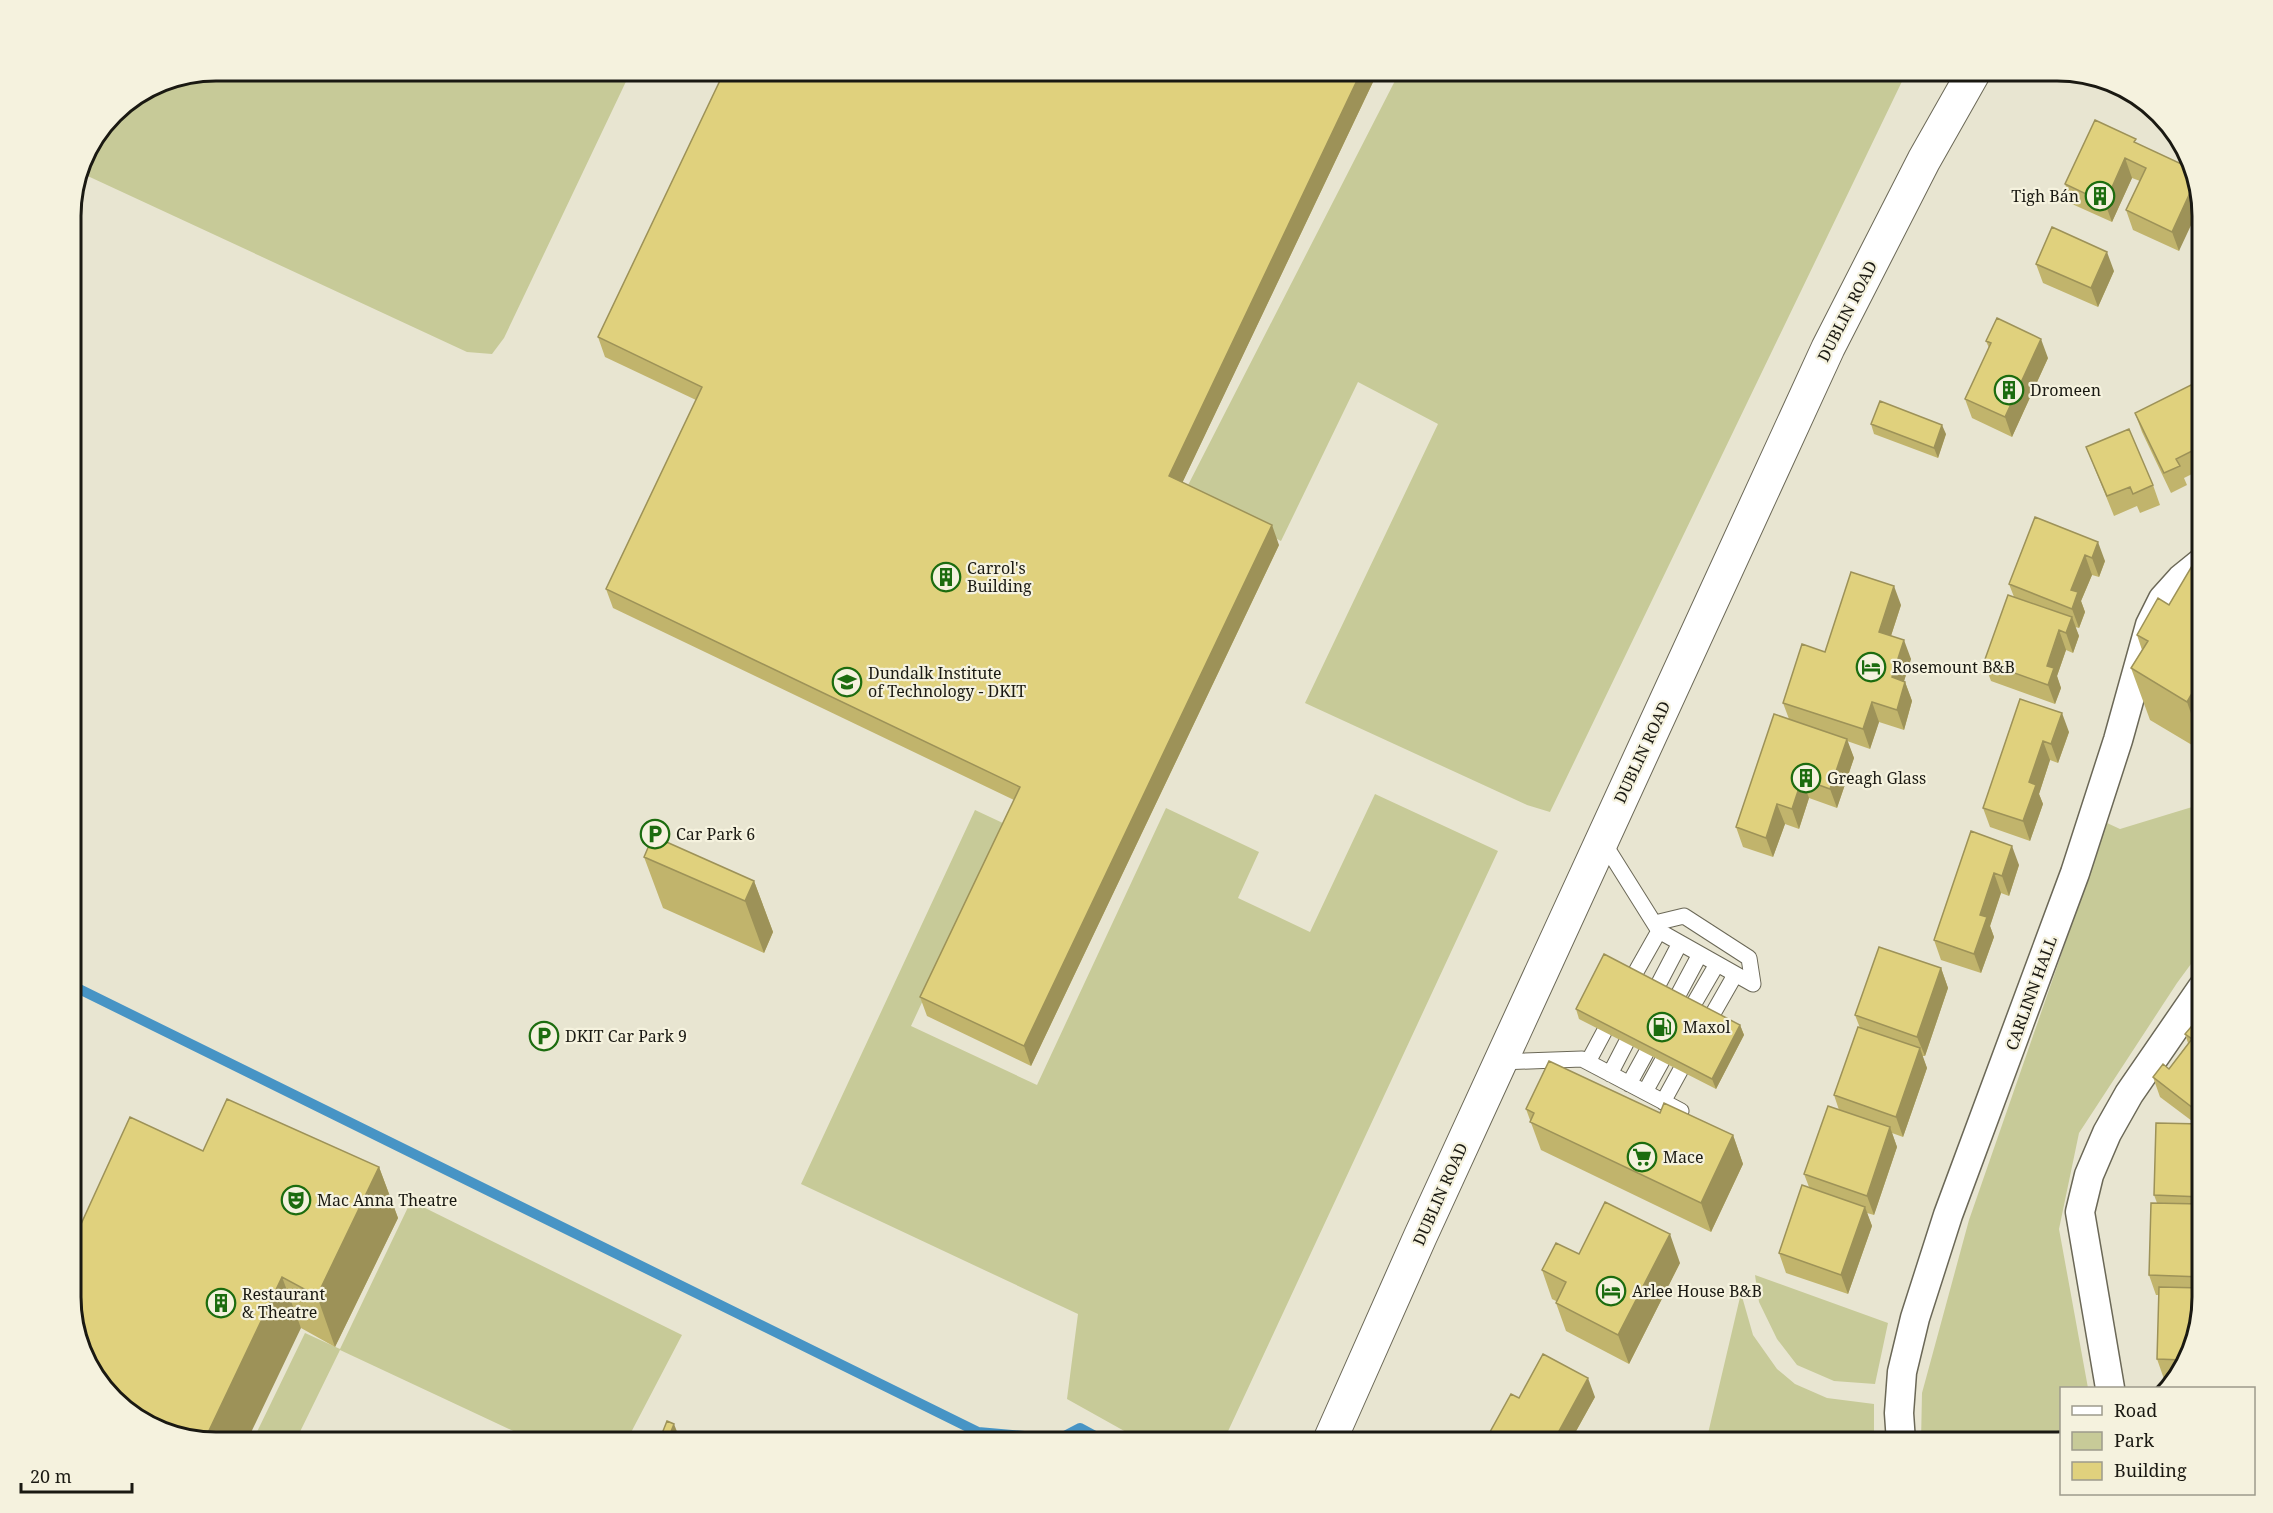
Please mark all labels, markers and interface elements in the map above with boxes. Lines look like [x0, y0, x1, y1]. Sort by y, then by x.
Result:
building icon: Tigh Bán [2084, 180, 2116, 212]
place label: Tigh Bán [2011, 185, 2079, 207]
street label: DUBLIN ROAD [1812, 257, 1882, 365]
building icon: Dromeen [1993, 374, 2025, 406]
place label: Dromeen [2030, 379, 2101, 401]
place label: Carrol's Building [967, 557, 1032, 597]
building icon: Carrol's Building [930, 561, 962, 593]
hotel icon: Rosemount B&B [1855, 651, 1887, 683]
place label: Rosemount B&B [1892, 656, 2015, 678]
place label: Dundalk Institute of Technology - DKIT [868, 662, 1026, 702]
school or university icon: Dundalk Institute of Technology - DKIT [831, 666, 863, 698]
street label: DUBLIN ROAD [1609, 697, 1675, 807]
building icon: Greagh Glass [1790, 762, 1822, 794]
place label: Greagh Glass [1827, 767, 1926, 789]
parking icon: Car Park 6 [639, 818, 671, 850]
place label: Car Park 6 [676, 823, 755, 845]
street label: CARLINN HALL [2000, 933, 2062, 1053]
fuel station icon: Maxol [1646, 1011, 1678, 1043]
place label: Maxol [1683, 1016, 1730, 1038]
parking icon: DKIT Car Park 9 [528, 1020, 560, 1052]
place label: DKIT Car Park 9 [565, 1025, 687, 1047]
street label: DUBLIN ROAD [1407, 1139, 1473, 1249]
supermarket icon: Mace [1626, 1141, 1658, 1173]
place label: Mace [1663, 1146, 1703, 1168]
theatre icon: Mac Anna Theatre [280, 1184, 312, 1216]
place label: Mac Anna Theatre [317, 1189, 457, 1211]
hotel icon: Arlee House B&B [1595, 1275, 1627, 1307]
place label: Arlee House B&B [1632, 1280, 1762, 1302]
place label: Restaurant & Theatre [242, 1283, 326, 1323]
building icon: Restaurant & Theatre [205, 1287, 237, 1319]
legend [2060, 1387, 2255, 1495]
text: Road [2114, 1398, 2157, 1422]
text: Park [2114, 1428, 2154, 1452]
scale bar [21, 1456, 132, 1494]
text: Building [2114, 1458, 2187, 1482]
text: 20 m [30, 1464, 72, 1488]

